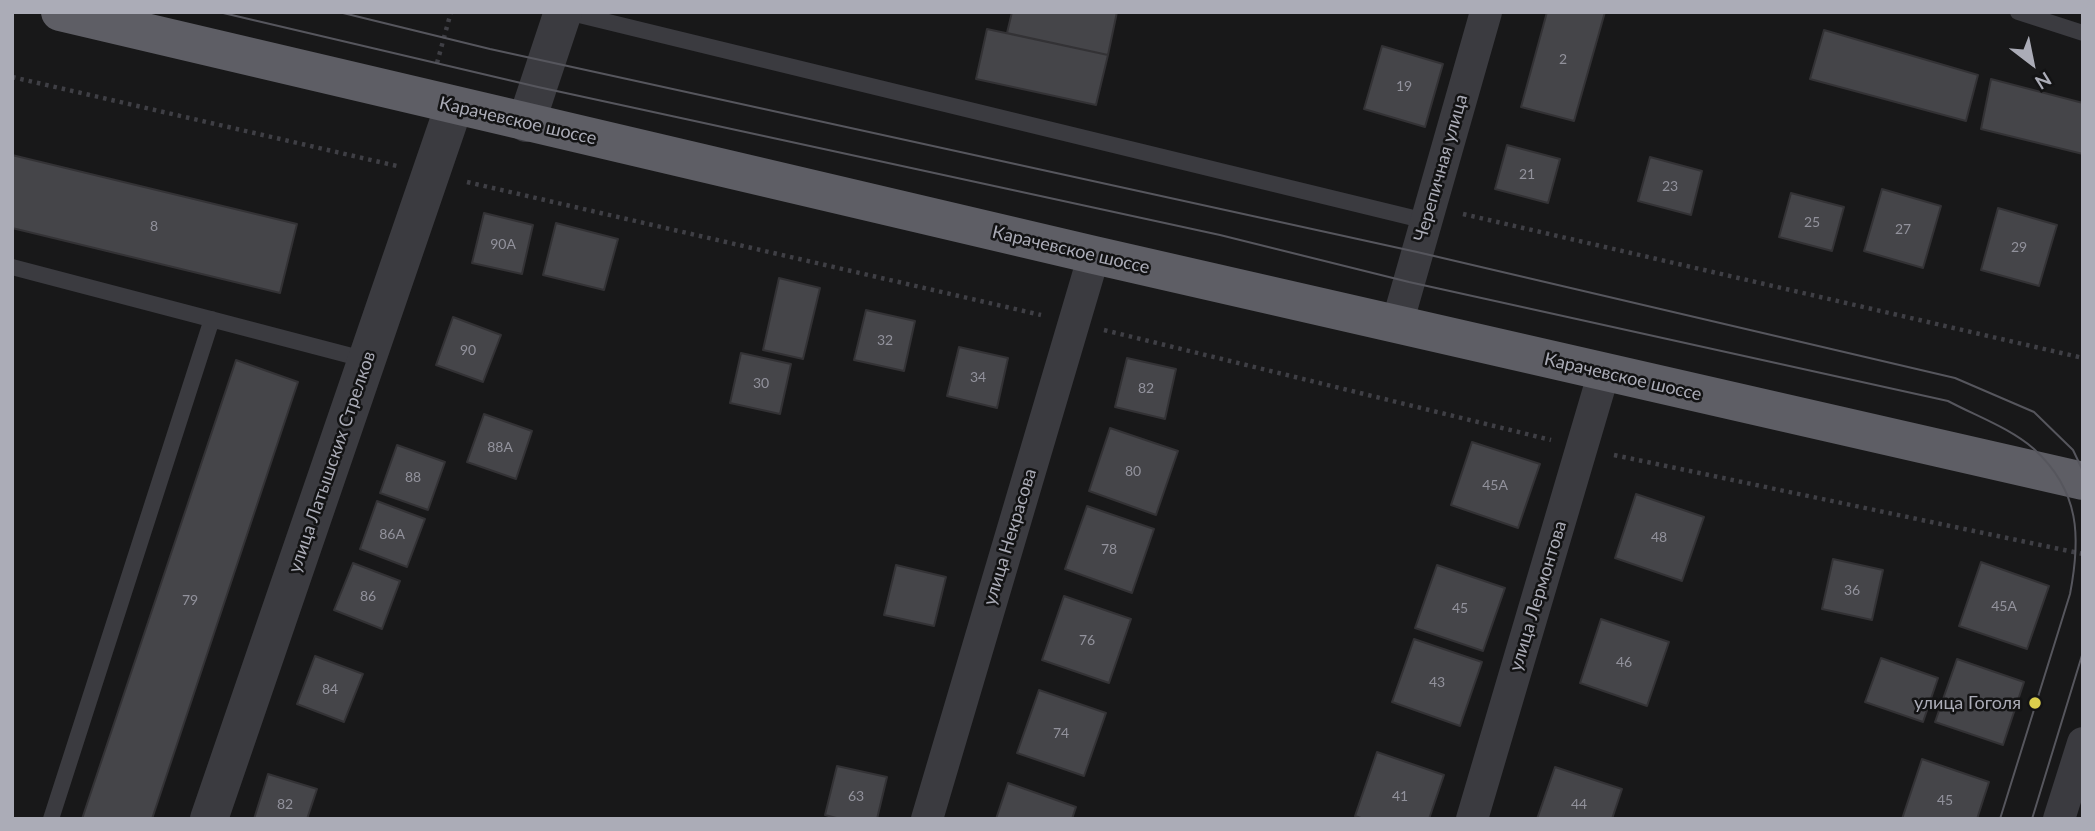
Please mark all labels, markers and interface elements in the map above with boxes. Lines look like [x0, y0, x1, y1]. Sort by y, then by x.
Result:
north arrow [1997, 28, 2067, 98]
house number: 2 [1559, 51, 1567, 67]
text: N [2031, 68, 2056, 95]
house number: 19 [1396, 78, 1412, 94]
street label: Карачевское шоссе [437, 92, 599, 150]
street label: Черепичная улица [1410, 92, 1472, 244]
house number: 21 [1519, 166, 1535, 182]
house number: 23 [1662, 178, 1678, 194]
house number: 25 [1804, 214, 1820, 230]
house number: 8 [150, 218, 158, 234]
street label: Карачевское шоссе [990, 221, 1152, 279]
house number: 27 [1895, 221, 1911, 237]
house number: 90А [490, 236, 516, 252]
house number: 29 [2011, 239, 2027, 255]
house number: 32 [877, 332, 893, 348]
house number: 90 [460, 342, 476, 358]
street label: улица Латышских Стрелков [284, 348, 380, 576]
street label: Карачевское шоссе [1542, 348, 1704, 406]
house number: 34 [970, 369, 986, 385]
house number: 30 [753, 375, 769, 391]
house number: 82 [1138, 380, 1154, 396]
house number: 88А [487, 439, 513, 455]
house number: 80 [1125, 463, 1141, 479]
street label: улица Некрасова [979, 466, 1041, 608]
house number: 88 [405, 469, 421, 485]
house number: 45А [1482, 477, 1508, 493]
street label: улица Лермонтова [1505, 518, 1571, 674]
house number: 86А [379, 526, 405, 542]
house number: 48 [1651, 529, 1667, 545]
house number: 78 [1101, 541, 1117, 557]
house number: 36 [1844, 582, 1860, 598]
house number: 86 [360, 588, 376, 604]
house number: 79 [182, 592, 198, 608]
house number: 45А [1991, 598, 2017, 614]
house number: 45 [1452, 600, 1468, 616]
house number: 76 [1079, 632, 1095, 648]
house number: 46 [1616, 654, 1632, 670]
house number: 43 [1429, 674, 1445, 690]
house number: 84 [322, 681, 338, 697]
place label: улица Гоголя [1914, 692, 2021, 714]
marker: улица Гоголя [2027, 695, 2043, 711]
house number: 74 [1053, 725, 1069, 741]
house number: 63 [848, 788, 864, 804]
house number: 41 [1392, 788, 1408, 804]
house number: 45 [1937, 792, 1953, 808]
house number: 82 [277, 796, 293, 812]
house number: 44 [1571, 796, 1587, 812]

